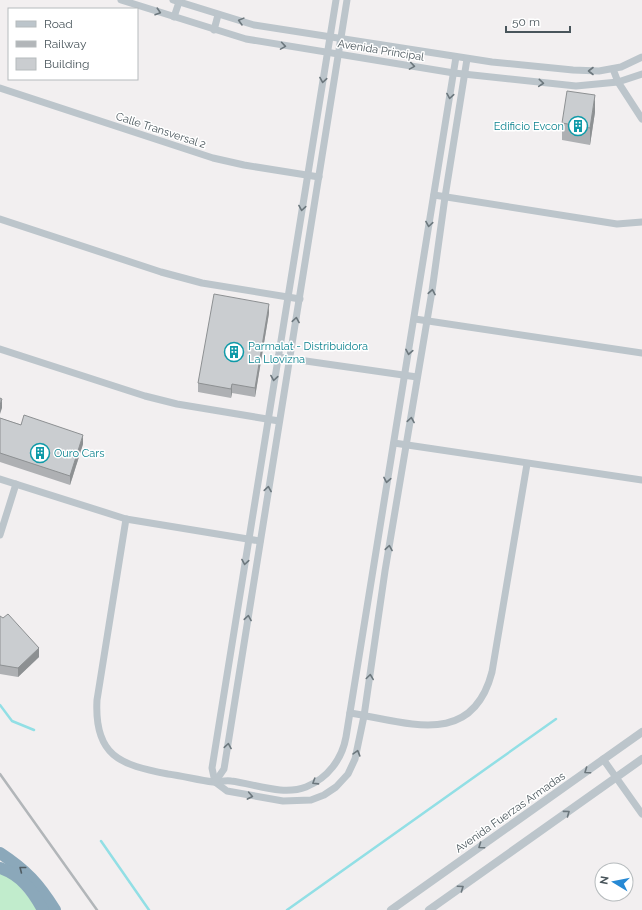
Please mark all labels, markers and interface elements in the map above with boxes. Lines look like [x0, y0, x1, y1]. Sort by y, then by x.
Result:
one-way arrow [155, 7, 162, 16]
legend [8, 8, 138, 80]
scale bar [506, 8, 570, 34]
text: 50 m [512, 15, 540, 29]
text: Road [44, 17, 73, 31]
one-way arrow [238, 17, 245, 26]
text: Railway [44, 37, 87, 51]
street label: Avenida Principal [337, 37, 425, 64]
one-way arrow [280, 41, 287, 50]
text: Building [44, 57, 90, 71]
one-way arrow [409, 61, 415, 70]
one-way arrow [588, 67, 594, 75]
one-way arrow [319, 77, 328, 83]
one-way arrow [538, 78, 544, 87]
one-way arrow [446, 92, 455, 99]
street label: Calle Transversal 2 [114, 110, 208, 151]
building icon: Edificio Evcon [567, 115, 589, 137]
place label: Edificio Evcon [494, 120, 564, 133]
one-way arrow [298, 205, 307, 211]
one-way arrow [425, 221, 434, 227]
one-way arrow [427, 289, 436, 295]
one-way arrow [291, 317, 300, 323]
place label: Parmalat - Distribuidora La Llovizna [248, 340, 368, 366]
building icon: Parmalat - Distribuidora La Llovizna [223, 341, 245, 363]
one-way arrow [405, 349, 413, 355]
one-way arrow [270, 375, 279, 381]
one-way arrow [406, 417, 414, 423]
building icon: Ouro Cars [29, 442, 51, 464]
place label: Ouro Cars [54, 447, 105, 460]
one-way arrow [384, 477, 392, 483]
one-way arrow [264, 486, 272, 493]
one-way arrow [384, 545, 393, 551]
one-way arrow [241, 559, 250, 565]
one-way arrow [243, 615, 252, 621]
one-way arrow [365, 674, 374, 680]
one-way arrow [223, 743, 232, 749]
one-way arrow [352, 750, 361, 757]
one-way arrow [585, 766, 592, 773]
street label: Avenida Fuerzas Armadas [453, 769, 568, 855]
one-way arrow [312, 777, 319, 784]
one-way arrow [247, 791, 254, 799]
one-way arrow [563, 810, 570, 817]
one-way arrow [479, 841, 486, 848]
north arrow [594, 862, 634, 902]
one-way arrow [20, 867, 27, 874]
text: N [598, 875, 612, 886]
one-way arrow [457, 885, 464, 893]

